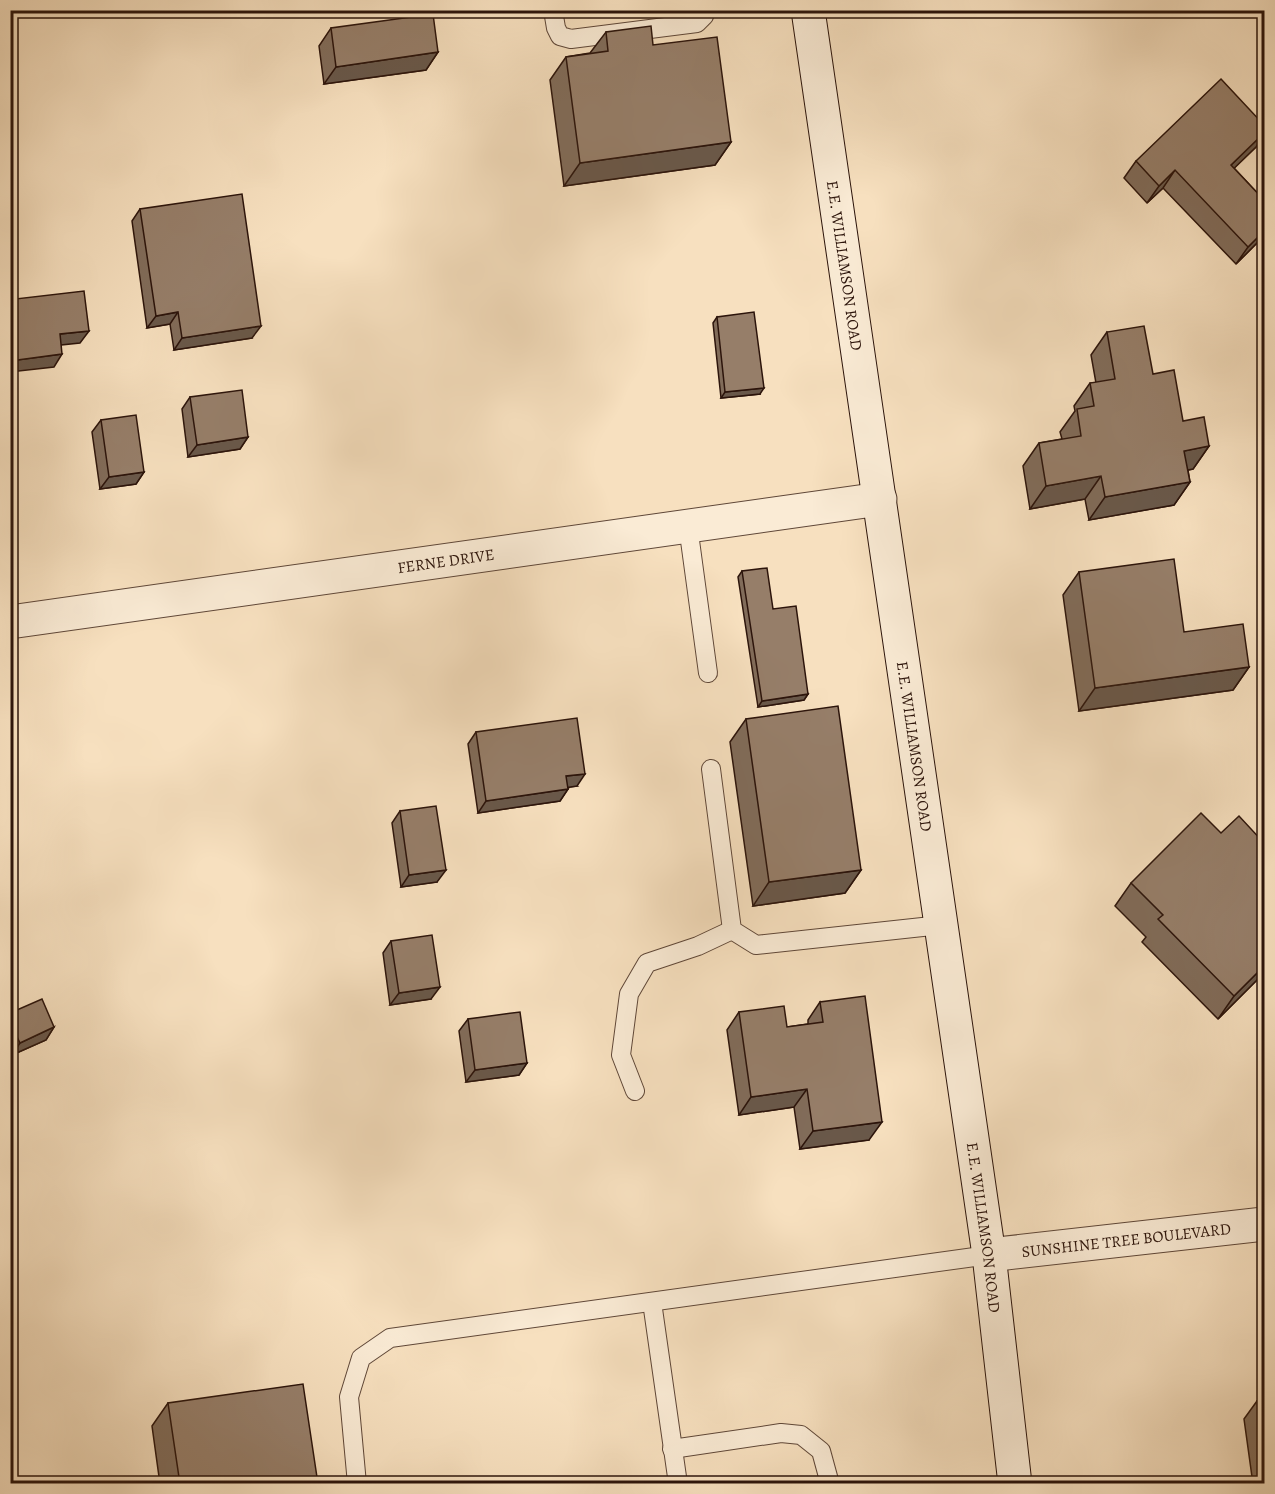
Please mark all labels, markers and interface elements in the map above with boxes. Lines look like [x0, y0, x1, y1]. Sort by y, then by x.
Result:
street label: E.E. WILLIAMSON ROAD [821, 179, 867, 352]
street label: FERNE DRIVE [396, 544, 496, 579]
street label: E.E. WILLIAMSON ROAD [891, 660, 937, 833]
street label: E.E. WILLIAMSON ROAD [961, 1141, 1005, 1314]
street label: SUNSHINE TREE BOULEVARD [1021, 1218, 1232, 1263]

